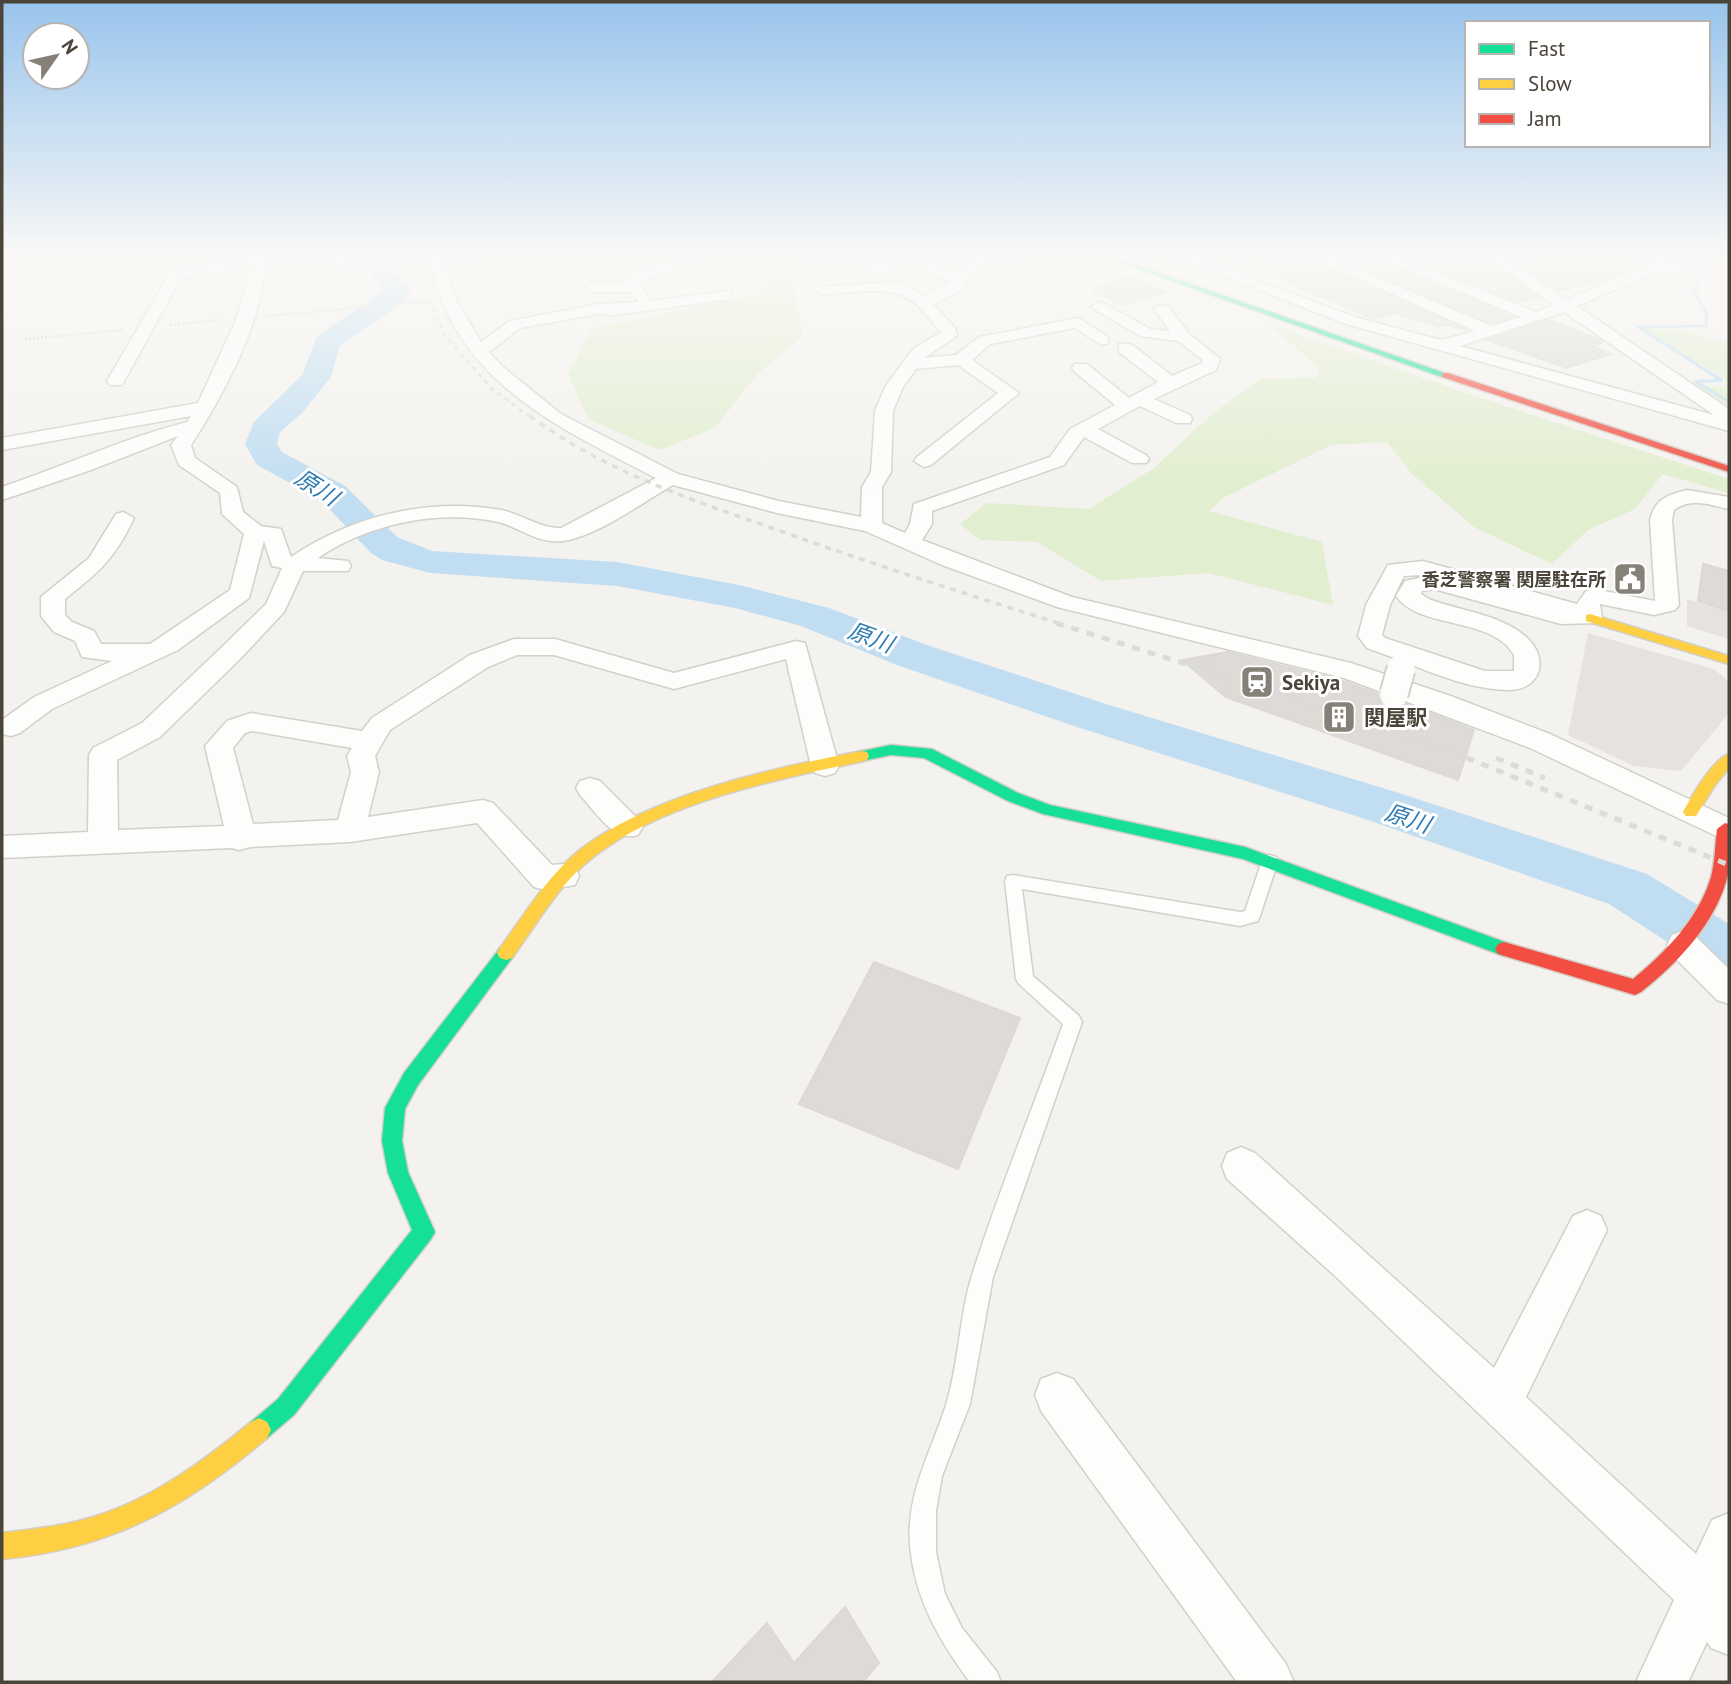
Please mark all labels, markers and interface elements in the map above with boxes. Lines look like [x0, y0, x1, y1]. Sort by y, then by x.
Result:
north arrow [21, 21, 91, 91]
legend [1465, 21, 1710, 147]
text: N [57, 35, 84, 58]
text: Fast [1528, 35, 1565, 62]
text: Slow [1528, 70, 1572, 97]
text: Jam [1527, 105, 1562, 132]
water label: 原川 [290, 463, 347, 513]
public building icon: 香芝警察署 関屋駐在所 [1611, 560, 1649, 598]
place label: 香芝警察署 関屋駐在所 [1421, 568, 1606, 591]
water label: 原川 [844, 616, 900, 660]
station icon: Sekiya [1238, 663, 1276, 701]
place label: Sekiya [1282, 669, 1340, 696]
building icon: 関屋駅 [1320, 698, 1358, 736]
place label: 関屋駅 [1364, 704, 1427, 731]
water label: 原川 [1382, 797, 1437, 840]

